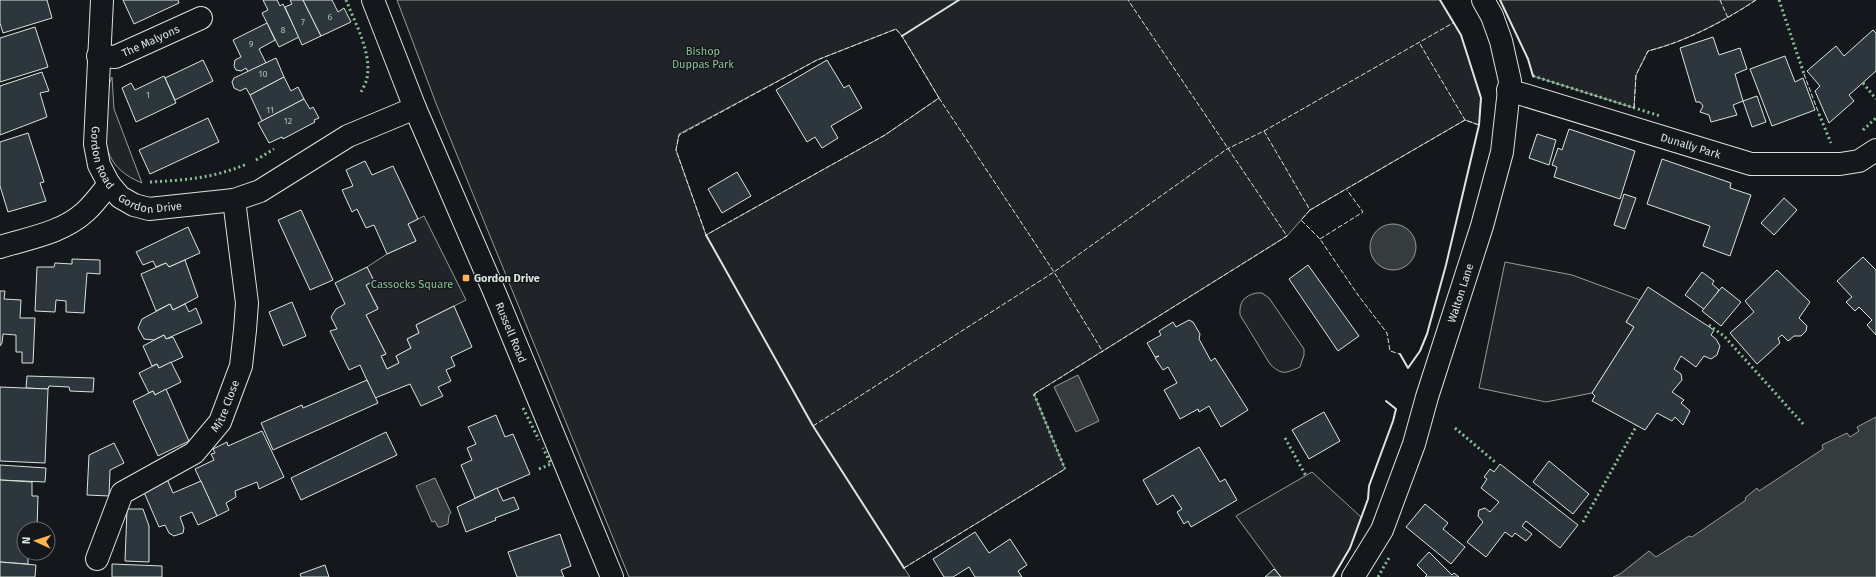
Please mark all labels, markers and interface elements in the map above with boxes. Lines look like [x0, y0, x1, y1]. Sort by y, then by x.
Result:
house number: 6 [328, 12, 333, 22]
house number: 7 [301, 17, 305, 27]
street label: The Malyons [120, 23, 182, 60]
house number: 8 [281, 25, 286, 35]
house number: 9 [249, 39, 254, 49]
park label: Bishop Duppas Park [672, 45, 734, 71]
house number: 10 [259, 69, 267, 79]
house number: 1 [146, 90, 150, 100]
house number: 11 [266, 105, 274, 115]
house number: 12 [284, 116, 292, 126]
street label: Gordon Road [88, 126, 117, 192]
street label: Dunally Park [1659, 131, 1723, 162]
street label: Gordon Drive [116, 191, 183, 216]
street label: Walton Lane [1445, 262, 1477, 324]
place label: Gordon Drive [474, 272, 540, 285]
marker: Gordon Drive [461, 273, 471, 283]
park label: Cassocks Square [371, 278, 453, 291]
street label: Russell Road [492, 301, 529, 365]
street label: Mitre Close [208, 378, 242, 435]
north arrow [16, 521, 56, 561]
text: N [20, 537, 33, 544]

